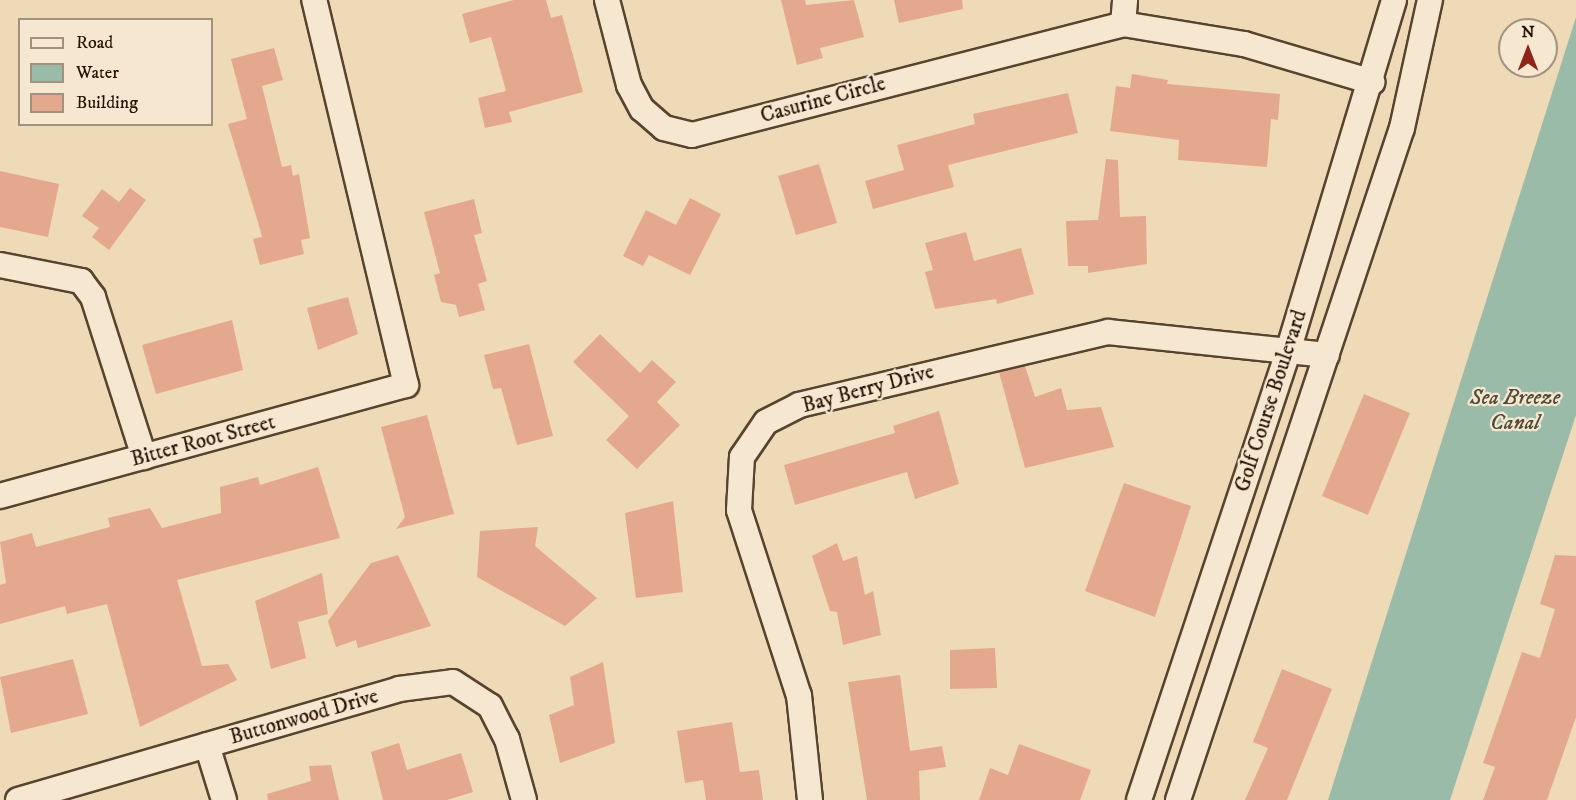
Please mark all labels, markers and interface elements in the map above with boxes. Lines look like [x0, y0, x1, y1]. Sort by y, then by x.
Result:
legend [18, 18, 213, 126]
north arrow [1498, 18, 1558, 78]
text: N [1521, 22, 1535, 42]
text: Road [76, 32, 113, 54]
text: Water [76, 62, 119, 84]
street label: Casurine Circle [758, 71, 888, 129]
text: Building [76, 92, 138, 114]
street label: Golf Course Boulevard [1230, 307, 1312, 495]
street label: Bay Berry Drive [799, 359, 937, 419]
water label: Sea Breeze Canal [1470, 384, 1560, 436]
street label: Bitter Root Street [128, 410, 278, 472]
street label: Buttonwood Drive [227, 684, 381, 750]

